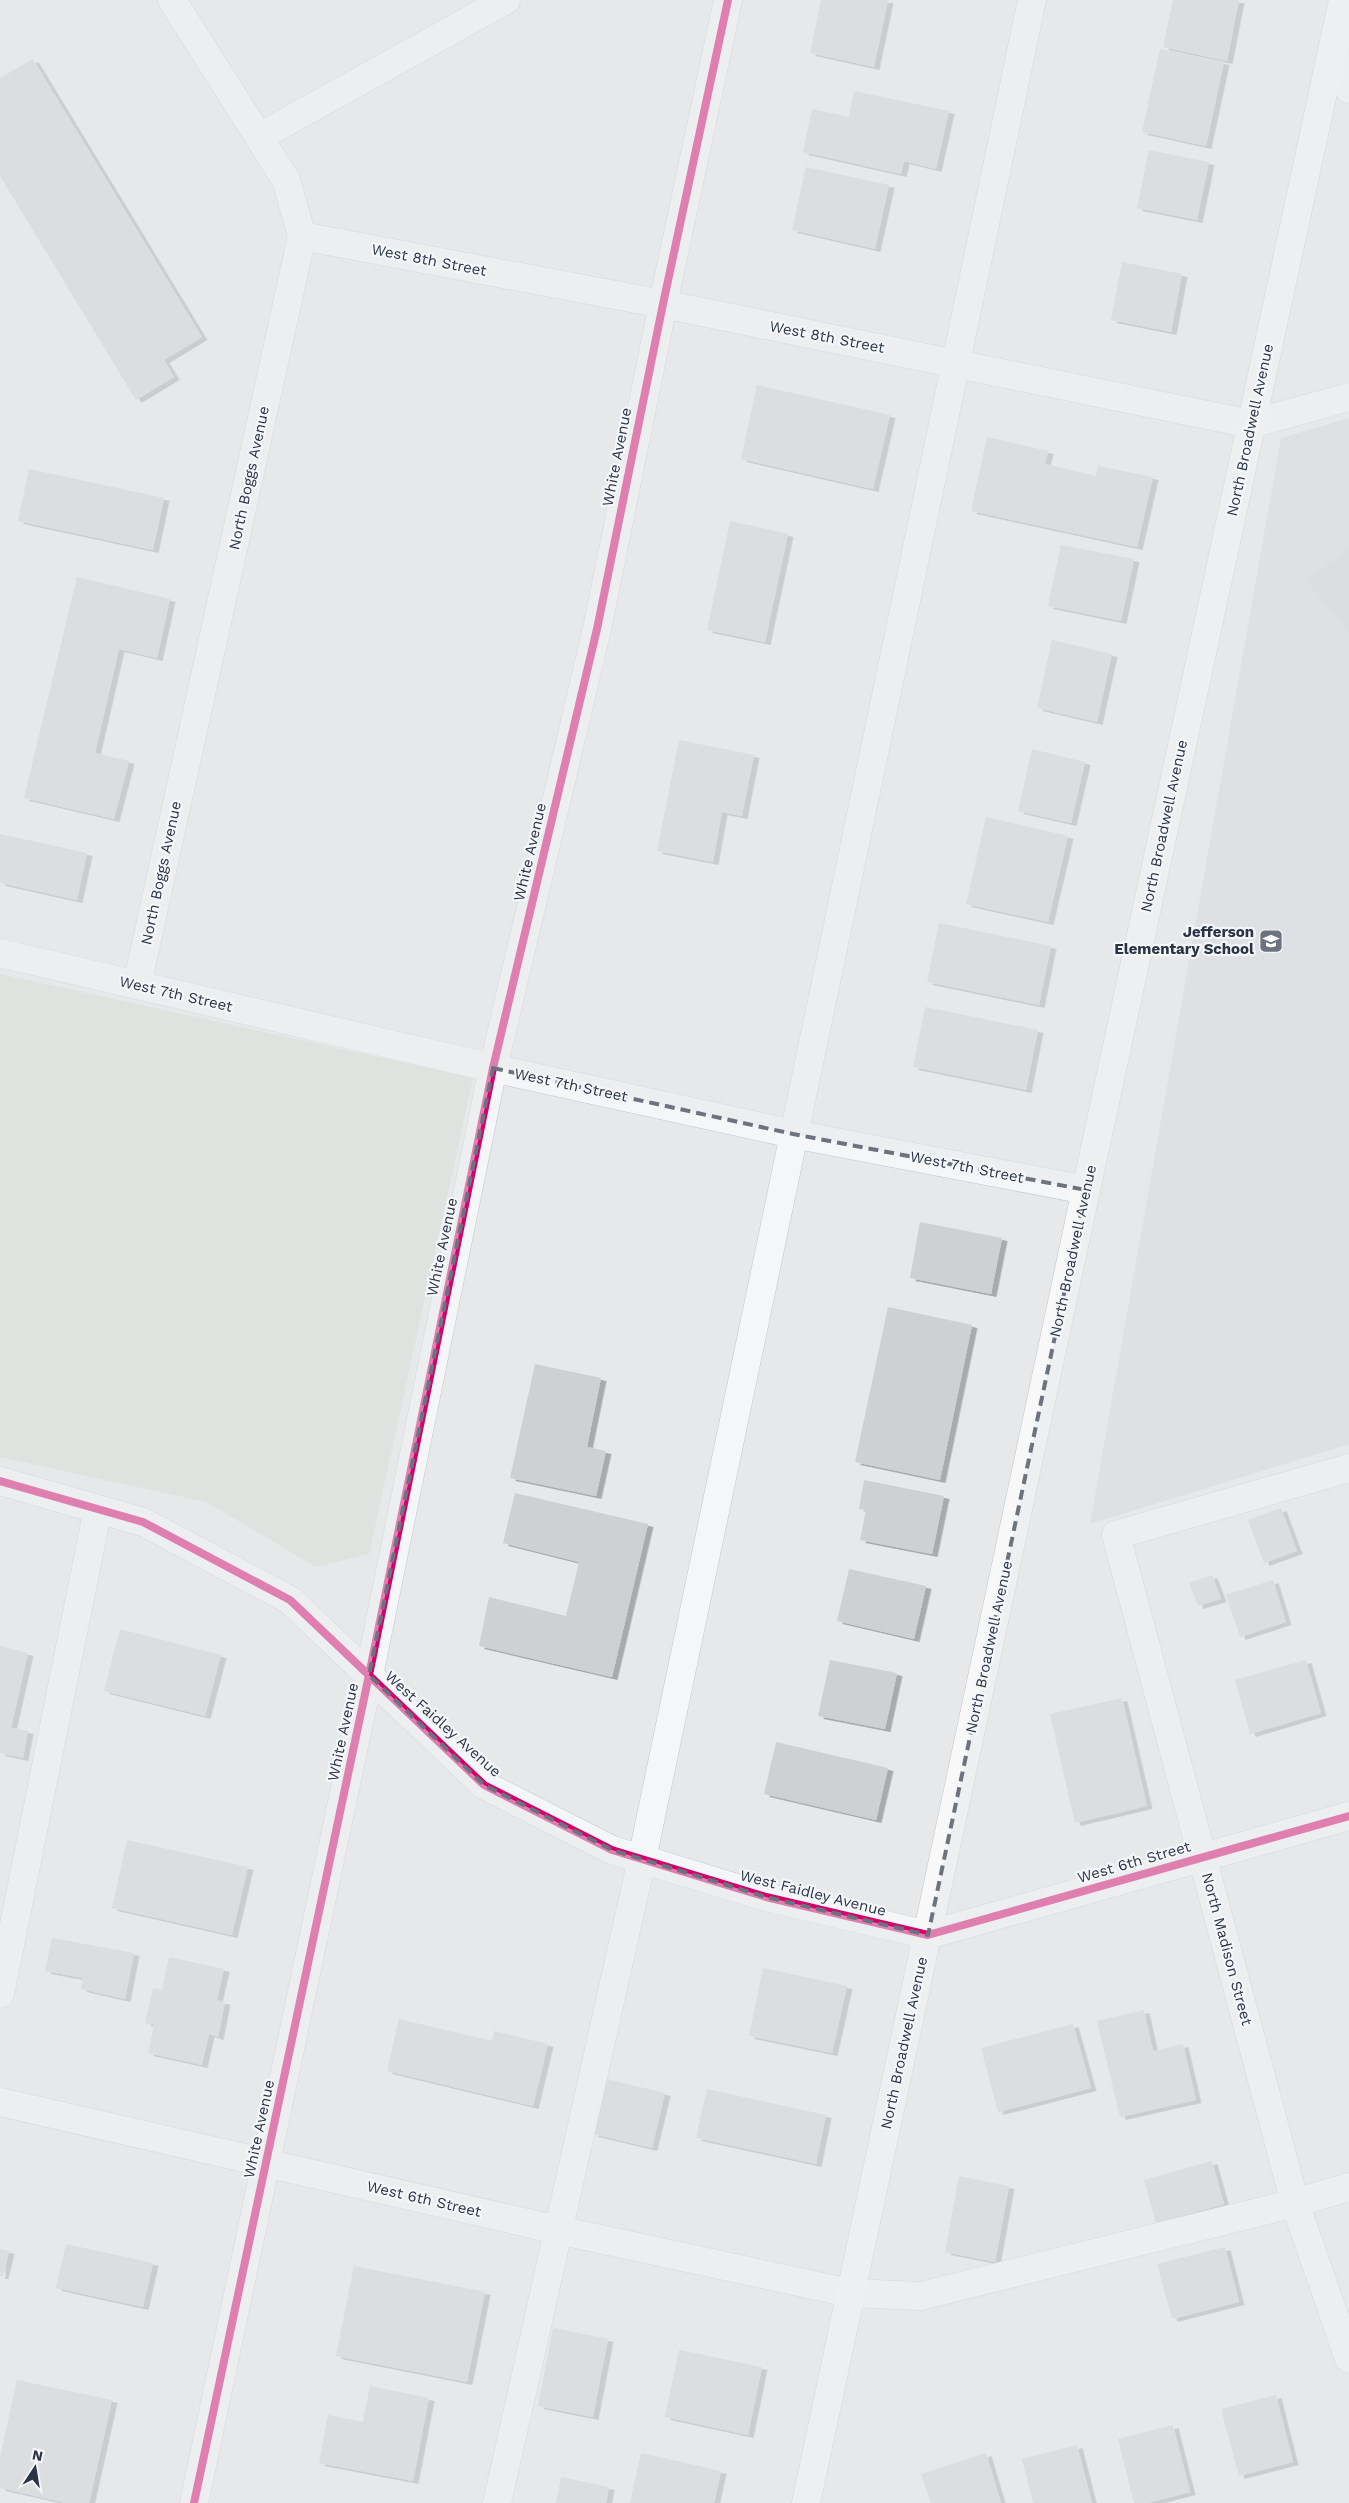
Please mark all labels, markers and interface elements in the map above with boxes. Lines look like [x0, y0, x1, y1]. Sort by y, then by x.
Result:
street label: West 8th Street [370, 240, 489, 280]
street label: West 8th Street [768, 317, 887, 357]
street label: North Broadwell Avenue [1223, 342, 1277, 518]
street label: North Boggs Avenue [225, 404, 273, 552]
street label: White Avenue [599, 406, 635, 508]
street label: North Broadwell Avenue [1137, 738, 1191, 914]
street label: North Boggs Avenue [137, 799, 185, 947]
street label: White Avenue [510, 801, 550, 903]
place label: Jefferson Elementary School [1114, 923, 1254, 958]
school or university icon: Jefferson Elementary School [1258, 928, 1284, 954]
street label: West 7th Street [118, 972, 235, 1016]
street label: West 7th Street [513, 1064, 630, 1106]
street label: West 7th Street [909, 1147, 1026, 1187]
street label: North Broadwell Avenue [1046, 1163, 1100, 1339]
street label: White Avenue [423, 1196, 461, 1298]
street label: North Broadwell Avenue [962, 1559, 1016, 1735]
street label: West Faidley Avenue [381, 1667, 505, 1781]
street label: White Avenue [324, 1681, 362, 1783]
street label: West 6th Street [1075, 1837, 1193, 1887]
street label: West Faidley Avenue [738, 1866, 888, 1920]
street label: North Madison Street [1198, 1871, 1256, 2028]
street label: North Broadwell Avenue [877, 1955, 931, 2131]
street label: White Avenue [240, 2078, 278, 2180]
street label: West 6th Street [365, 2177, 484, 2221]
north arrow [10, 2443, 60, 2493]
text: N [31, 2446, 44, 2464]

